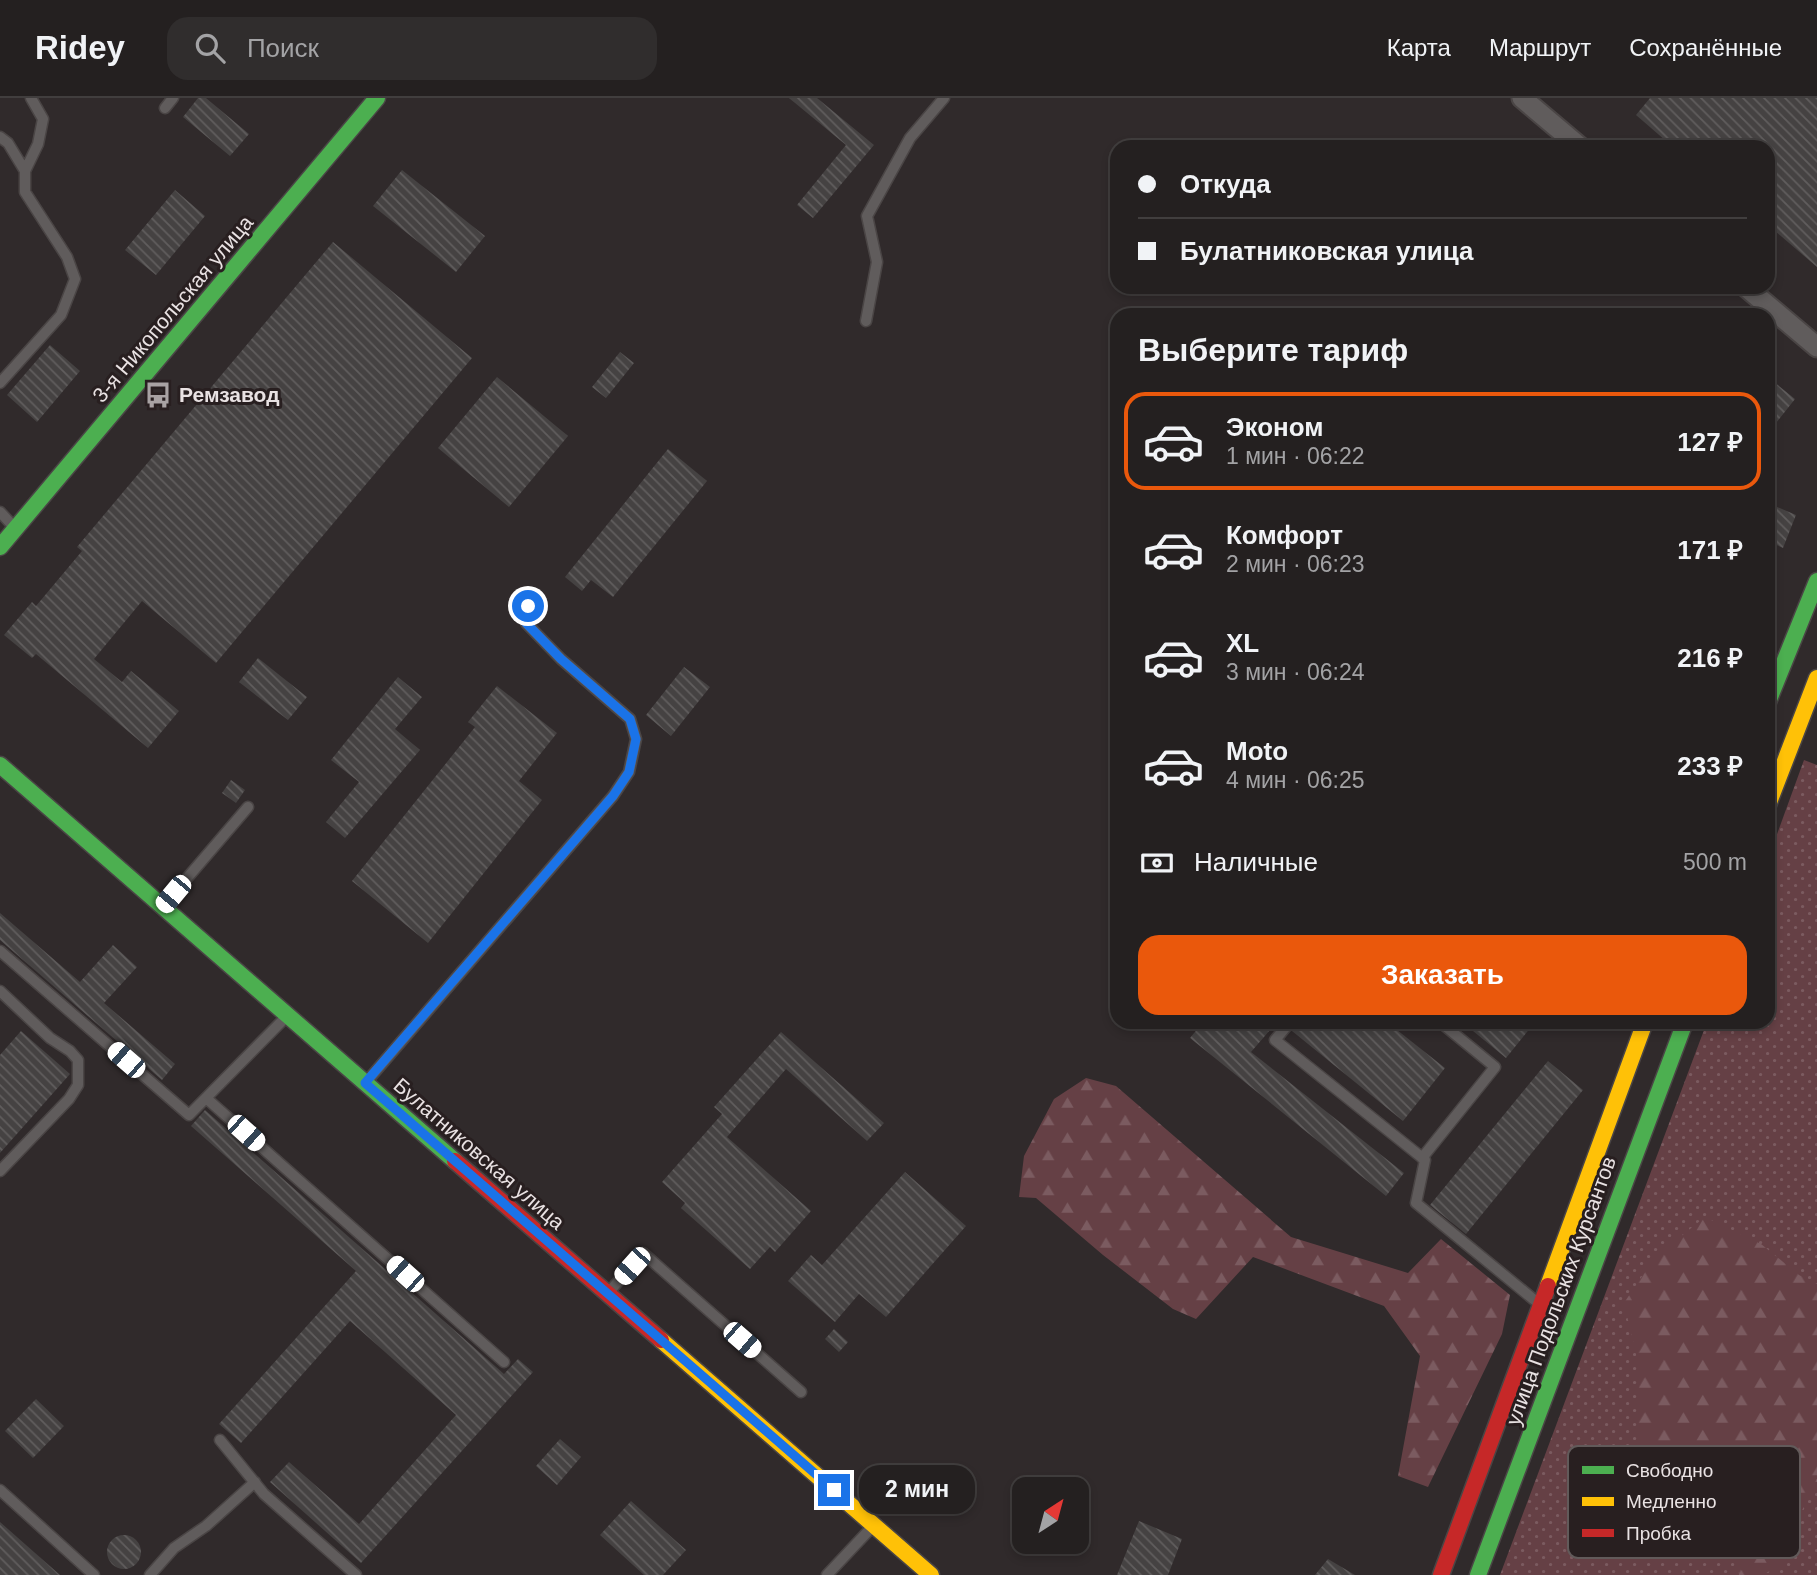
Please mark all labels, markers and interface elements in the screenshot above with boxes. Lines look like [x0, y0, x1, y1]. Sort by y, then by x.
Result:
search box [167, 17, 657, 80]
text: Ridey [35, 29, 125, 66]
icon: search [191, 29, 229, 67]
text: Поиск [247, 33, 319, 63]
text: Карта [1387, 34, 1451, 61]
text: Маршрут [1489, 34, 1591, 61]
text: Сохранённые [1629, 34, 1782, 61]
text: Откуда [1180, 169, 1271, 199]
street label: 3-я Никопольская улица [88, 210, 258, 407]
text: Булатниковская улица [1180, 236, 1473, 266]
text: Выберите тариф [1138, 332, 1408, 368]
bus stop icon: Ремзавод [143, 380, 173, 410]
place label: Ремзавод [179, 383, 280, 406]
icon: car [1142, 410, 1205, 473]
text: Эконом [1226, 412, 1324, 442]
text: 127 ₽ [1677, 427, 1743, 457]
text: 1 мин · 06:22 [1226, 443, 1365, 469]
icon: car [1142, 518, 1205, 581]
text: Комфорт [1226, 520, 1343, 550]
text: 171 ₽ [1677, 535, 1743, 565]
text: 2 мин · 06:23 [1226, 551, 1365, 577]
route start [512, 590, 544, 622]
icon: car [1142, 626, 1205, 689]
text: XL [1226, 628, 1259, 658]
text: 216 ₽ [1677, 643, 1743, 673]
text: 3 мин · 06:24 [1226, 659, 1365, 685]
icon: car [1142, 734, 1205, 797]
text: Moto [1226, 736, 1288, 766]
text: 233 ₽ [1677, 751, 1743, 781]
text: 4 мин · 06:25 [1226, 767, 1365, 793]
icon: cash [1138, 844, 1176, 882]
text: Наличные [1194, 847, 1318, 877]
text: 500 m [1683, 849, 1747, 875]
car [152, 871, 195, 917]
button: Заказать [1138, 935, 1747, 1015]
car [104, 1038, 149, 1082]
street label: Булатниковская улица [389, 1073, 570, 1234]
car [224, 1111, 269, 1155]
street label: улица Подольских Курсантов [1501, 1153, 1620, 1428]
car [611, 1243, 654, 1289]
car [383, 1252, 428, 1296]
car [720, 1318, 765, 1362]
legend [1568, 1446, 1800, 1558]
text: Свободно [1626, 1460, 1713, 1481]
callout: 2 мин [858, 1466, 974, 1514]
route end [818, 1474, 850, 1506]
text: 2 мин [885, 1476, 949, 1502]
north arrow [1012, 1477, 1088, 1554]
map controls [1012, 1477, 1089, 1554]
text: Медленно [1626, 1491, 1716, 1512]
text: Пробка [1626, 1523, 1691, 1544]

